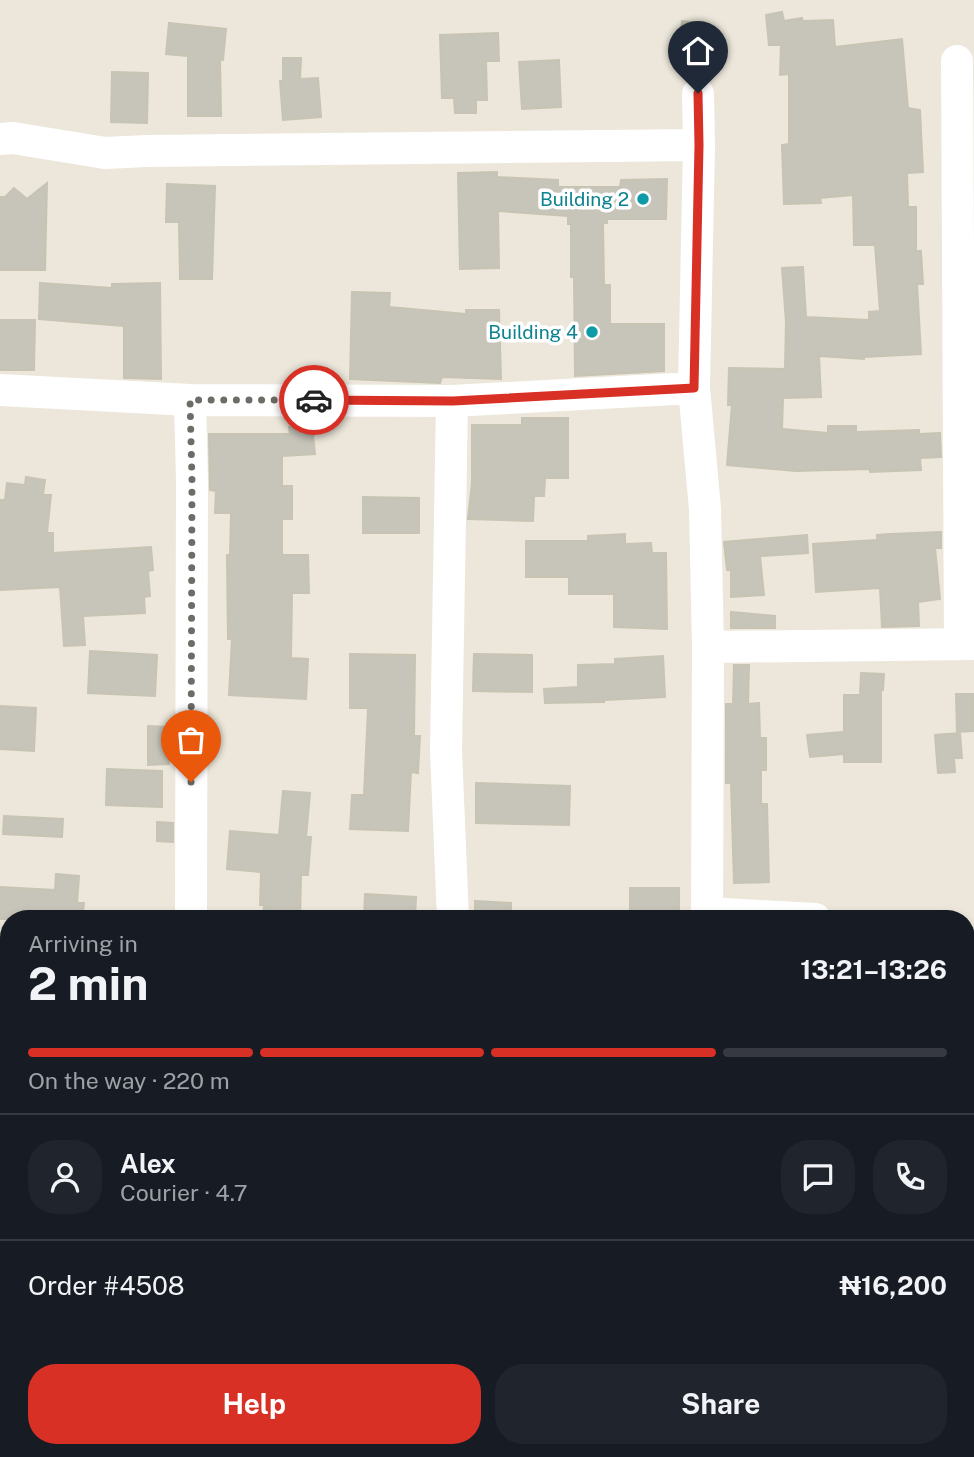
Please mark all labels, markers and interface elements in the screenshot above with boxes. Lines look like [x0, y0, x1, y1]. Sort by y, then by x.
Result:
pin [668, 21, 728, 93]
icon: home [679, 32, 717, 70]
place label: Building 2 [540, 188, 629, 210]
marker: Building 2 [635, 191, 651, 207]
place label: Building 4 [488, 321, 578, 343]
marker: Building 4 [584, 324, 600, 340]
courier [279, 365, 349, 435]
icon: car [295, 381, 333, 419]
pin [161, 710, 221, 782]
icon: bag [172, 721, 210, 759]
text: Arriving in [28, 930, 138, 957]
text: 13:21–13:26 [800, 954, 947, 985]
text: 2 min [28, 956, 148, 1010]
text: On the way · 220 m [28, 1067, 230, 1094]
button: person [28, 1140, 102, 1214]
button: chat [781, 1140, 855, 1214]
button: phone [873, 1140, 947, 1214]
text: Alex [120, 1148, 176, 1179]
text: Courier · 4.7 [120, 1179, 248, 1206]
text: Order #4508 [28, 1270, 185, 1301]
text: ₦16,200 [839, 1270, 947, 1301]
button: Help [28, 1364, 481, 1444]
button: Share [495, 1364, 947, 1444]

